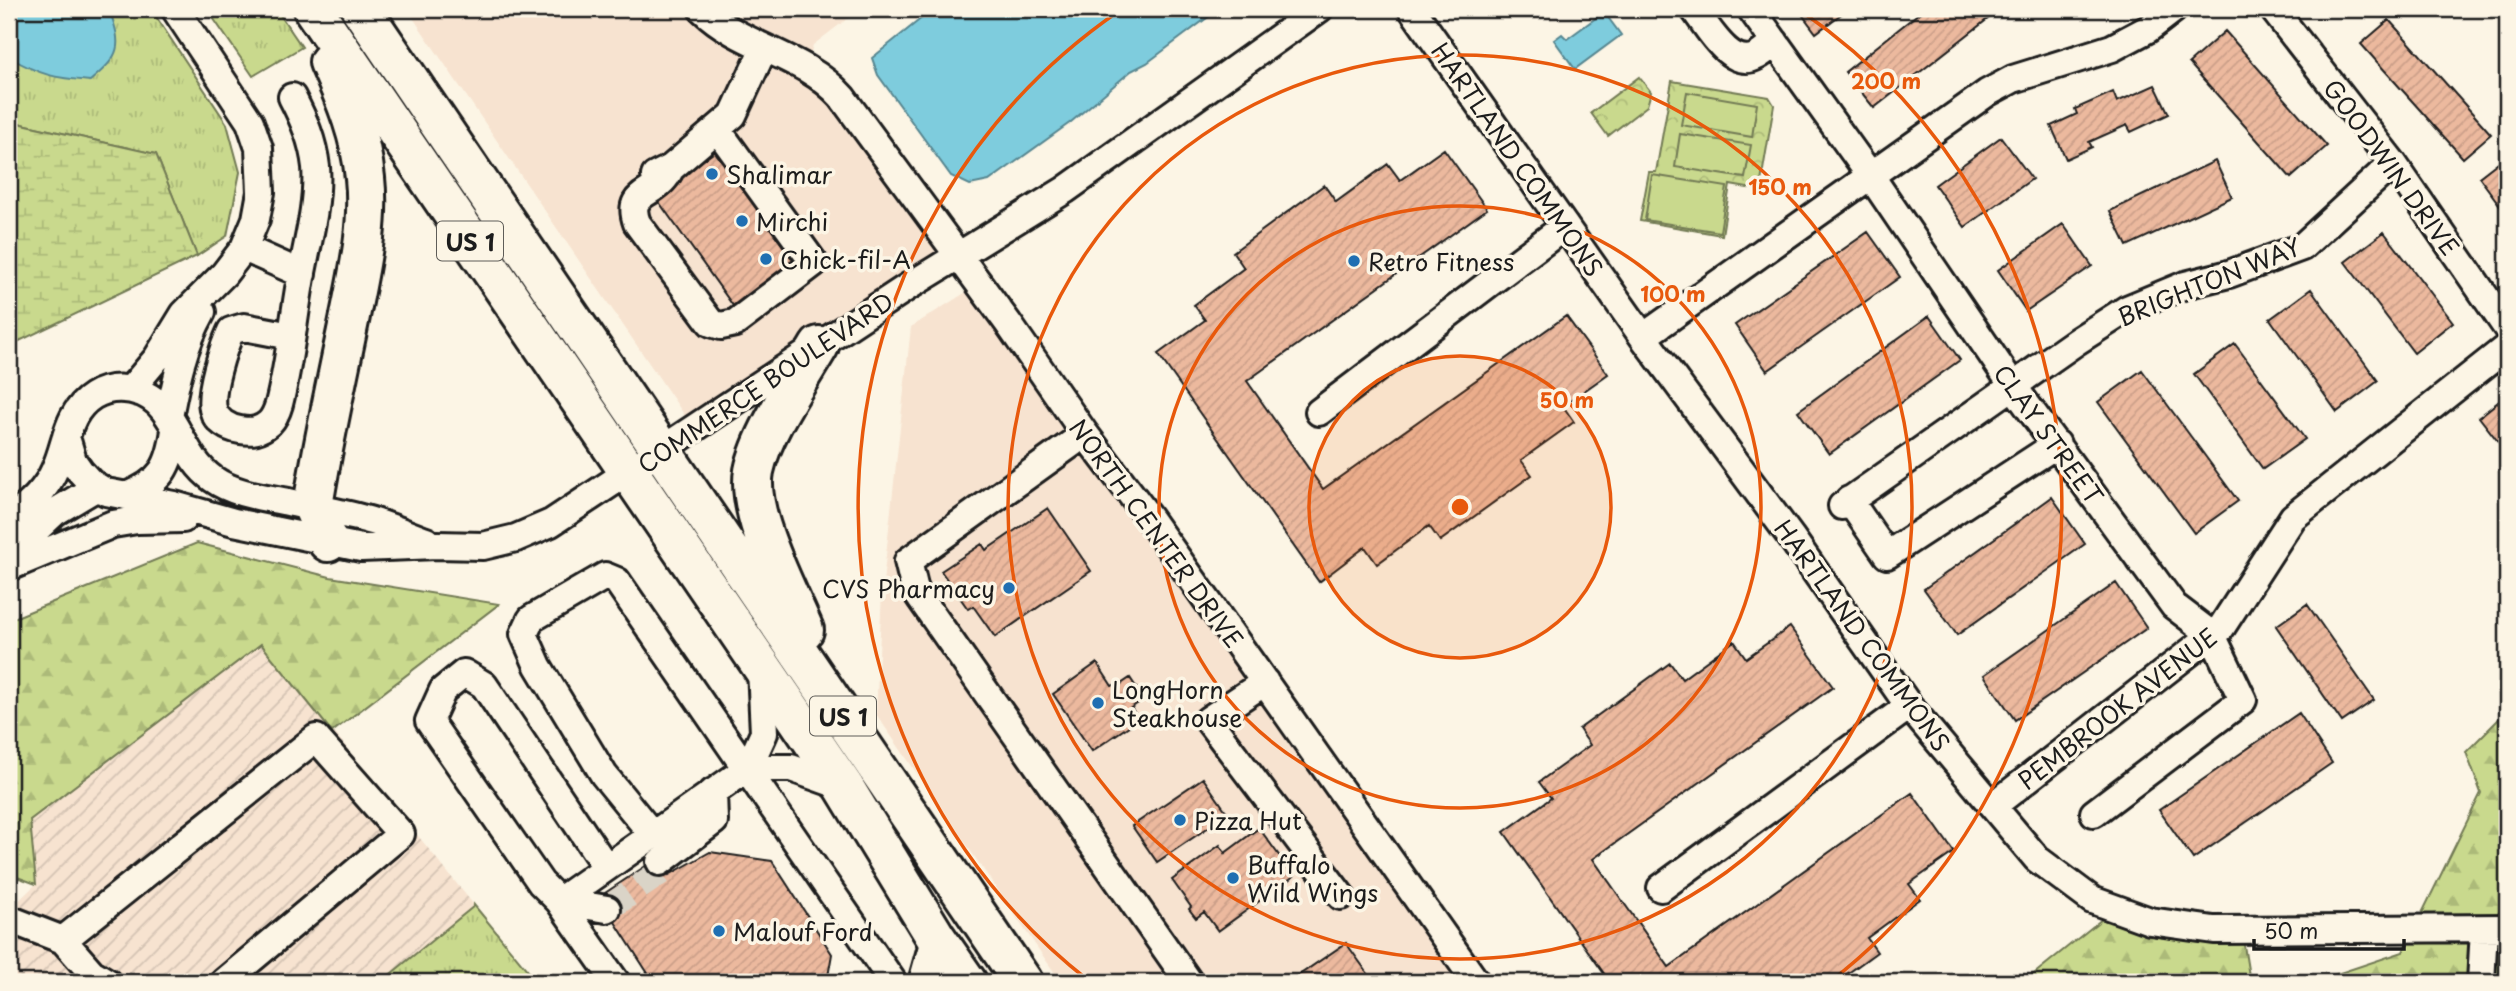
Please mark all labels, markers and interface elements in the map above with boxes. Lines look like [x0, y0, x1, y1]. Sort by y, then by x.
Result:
street label: HARTLAND COMMONS [1423, 35, 1613, 283]
text: 200 m [1851, 64, 1921, 96]
street label: GOODWIN DRIVE [2316, 71, 2468, 263]
place label: Shalimar [726, 156, 832, 192]
marker: Shalimar [704, 166, 720, 182]
text: 150 m [1748, 170, 1812, 202]
place label: Mirchi [756, 203, 828, 239]
marker: Mirchi [734, 213, 750, 229]
road number: US 1 [437, 222, 503, 260]
street label: BRIGHTON WAY [2112, 228, 2306, 334]
place label: Chick-fil-A [780, 241, 911, 277]
place label: Retro Fitness [1368, 243, 1514, 279]
marker: Chick-fil-A [758, 251, 774, 267]
marker: Retro Fitness [1346, 253, 1362, 269]
text: 100 m [1640, 277, 1706, 309]
street label: COMMERCE BOULEVARD [630, 283, 900, 481]
street label: CLAY STREET [1986, 356, 2113, 512]
text: 50 m [1540, 383, 1594, 415]
street label: NORTH CENTER DRIVE [1062, 411, 1252, 655]
centre of rings [1448, 495, 1472, 519]
street label: HARTLAND COMMONS [1767, 512, 1959, 758]
place label: CVS Pharmacy [822, 570, 995, 606]
marker: CVS Pharmacy [1001, 580, 1017, 596]
street label: PEMBROOK AVENUE [2010, 619, 2224, 797]
place label: LongHorn Steakhouse [1112, 671, 1242, 735]
marker: LongHorn Steakhouse [1090, 695, 1106, 711]
road number: US 1 [810, 696, 876, 736]
place label: Pizza Hut [1194, 802, 1302, 838]
marker: Pizza Hut [1172, 812, 1188, 828]
place label: Buffalo Wild Wings [1247, 846, 1378, 910]
marker: Buffalo Wild Wings [1225, 870, 1241, 886]
scale bar [2254, 907, 2404, 951]
place label: Malouf Ford [733, 913, 873, 949]
text: 50 m [2264, 914, 2318, 946]
marker: Malouf Ford [711, 923, 727, 939]

